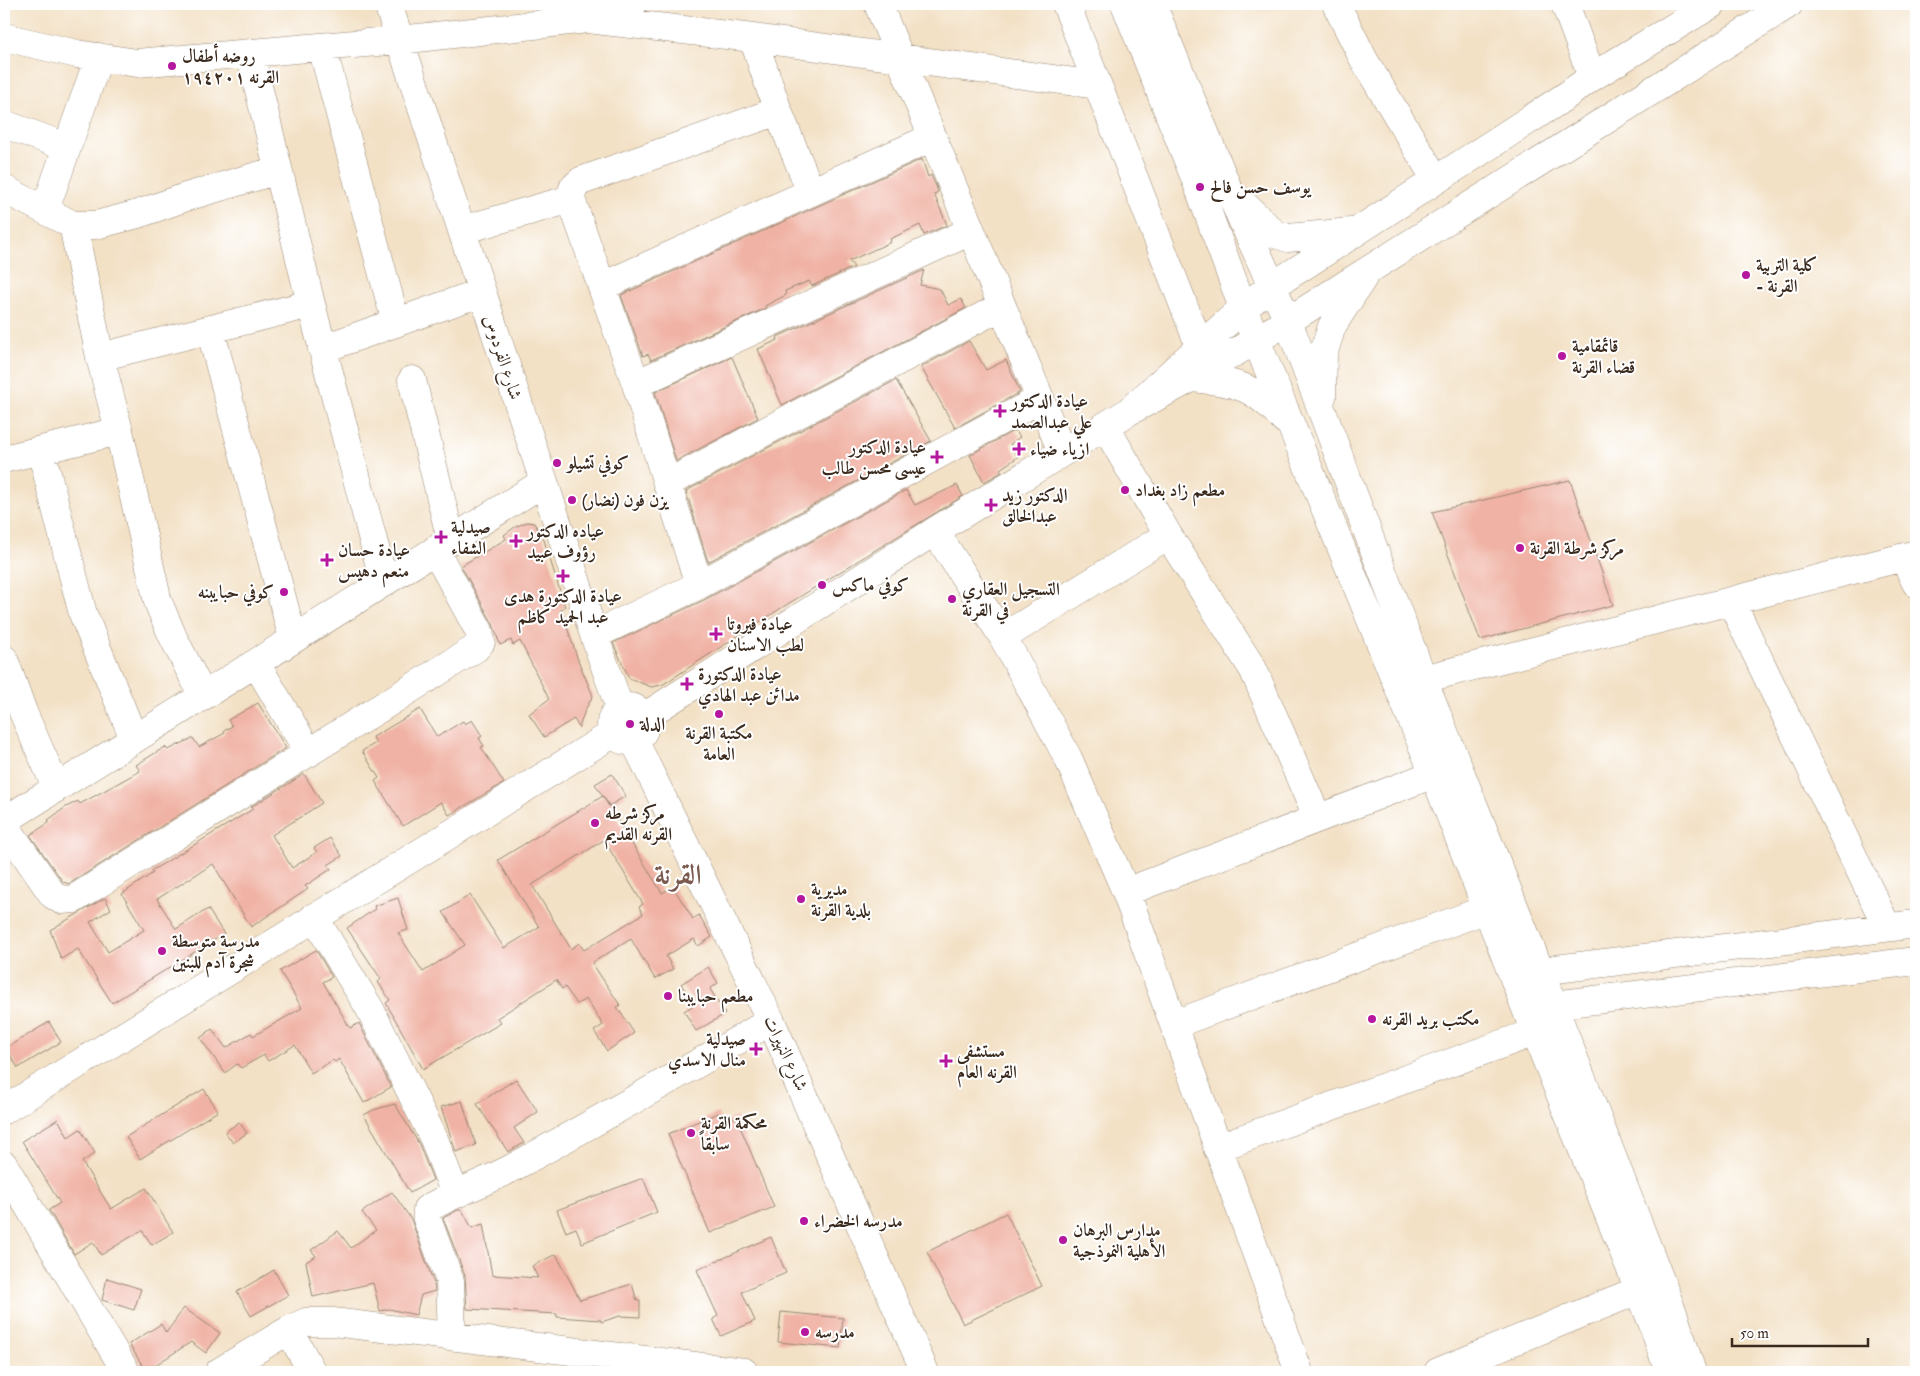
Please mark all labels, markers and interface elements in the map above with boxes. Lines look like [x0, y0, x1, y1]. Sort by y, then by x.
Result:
place label: روضه أطفال القرنه ١٩٤٢٠١ [182, 43, 279, 89]
marker: روضه أطفال القرنه ١٩٤٢٠١ [166, 60, 178, 72]
place label: يوسف حسن فالح [1210, 176, 1312, 202]
marker: يوسف حسن فالح [1194, 181, 1206, 193]
place label: كلية التربية - القرنة [1756, 254, 1818, 298]
marker: كلية التربية - القرنة [1740, 269, 1752, 281]
street label: شارع الفردوس [475, 312, 527, 404]
place label: قائمقامية قضاء القرنة [1572, 335, 1635, 379]
marker: قائمقامية قضاء القرنة [1556, 350, 1568, 362]
place label: عيادة الدكتور علي عبدالصمد [1009, 390, 1092, 440]
marker: عيادة الدكتور علي عبدالصمد [993, 404, 1007, 418]
place label: عيادة الدكتور عيسى محسن طالب [821, 436, 926, 481]
place label: ازياء ضياء [1030, 438, 1090, 461]
marker: ازياء ضياء [1012, 442, 1026, 456]
marker: عيادة الدكتور عيسى محسن طالب [930, 450, 944, 464]
place label: كوفي تشيلو [565, 452, 629, 478]
marker: كوفي تشيلو [551, 457, 563, 469]
place label: مطعم زاد بغداد [1135, 479, 1225, 507]
place label: الدكتور زيد عبدالخالق [1002, 484, 1068, 528]
marker: مطعم زاد بغداد [1119, 484, 1131, 496]
place label: يزن فون (نضار) [582, 489, 670, 512]
marker: يزن فون (نضار) [566, 494, 578, 506]
marker: الدكتور زيد عبدالخالق [984, 498, 998, 512]
place label: صيدلية الشفاء [451, 516, 491, 560]
place label: عياده الدكتور رؤوف عبيد [525, 520, 604, 564]
marker: صيدلية الشفاء [435, 531, 447, 543]
marker: عياده الدكتور رؤوف عبيد [509, 534, 523, 548]
place label: مركز شرطة القرنة [1530, 537, 1624, 561]
place label: عيادة حسان منعم دهيس [338, 539, 410, 588]
marker: مركز شرطة القرنة [1514, 542, 1526, 554]
marker: عيادة حسان منعم دهيس [320, 553, 334, 567]
marker: عيادة الدكتورة هدى عبد الحميد كاظم [556, 569, 570, 583]
place label: كوفي ماكس [832, 574, 909, 600]
place label: التسجيل العقاري في القرنة [962, 578, 1060, 625]
marker: كوفي ماكس [816, 579, 828, 591]
place label: كوفي حبايبنه [198, 581, 274, 607]
place label: عيادة الدكتورة هدى عبد الحميد كاظم [504, 585, 622, 634]
marker: كوفي حبايبنه [278, 586, 290, 598]
marker: التسجيل العقاري في القرنة [946, 593, 958, 605]
place label: عيادة فيروتا لطب الاسنان [727, 613, 804, 657]
marker: عيادة فيروتا لطب الاسنان [709, 627, 723, 641]
place label: عيادة الدكتورة مدائن عبد الهادي [698, 663, 800, 710]
marker: عيادة الدكتورة مدائن عبد الهادي [680, 677, 694, 691]
marker: مكتبة القرنة العامة [713, 708, 725, 720]
place label: الدلة [639, 713, 665, 736]
marker: الدلة [624, 718, 636, 730]
place label: مكتبة القرنة العامة [685, 722, 753, 766]
place label: مركز شرطه القرنه القديم [605, 802, 672, 850]
marker: مركز شرطه القرنه القديم [589, 817, 601, 829]
district label: القرنة [654, 858, 702, 893]
place label: مديرية بلدية القرنة [811, 878, 871, 922]
marker: مديرية بلدية القرنة [795, 893, 807, 905]
place label: مدرسة متوسطة شجرة آدم للبنين [172, 930, 260, 978]
marker: مدرسة متوسطة شجرة آدم للبنين [156, 945, 168, 957]
place label: مطعم حبايبنا [678, 985, 754, 1013]
marker: مطعم حبايبنا [662, 990, 674, 1002]
place label: مكتب بريد القرنه [1382, 1008, 1480, 1031]
street label: شارع النهيرات [755, 1012, 813, 1096]
marker: مكتب بريد القرنه [1366, 1013, 1378, 1025]
place label: صيدلية منال الاسدي [668, 1028, 746, 1075]
place label: مستشفى القرنه العام [956, 1040, 1017, 1088]
marker: صيدلية منال الاسدي [750, 1043, 762, 1055]
marker: مستشفى القرنه العام [939, 1054, 953, 1068]
place label: محكمة القرنة سابقاً [699, 1112, 768, 1156]
marker: محكمة القرنة سابقاً [685, 1127, 697, 1139]
place label: مدرسه الخضراء [814, 1210, 903, 1233]
marker: مدرسه الخضراء [798, 1215, 810, 1227]
place label: مدارس البرهان الأهلية النموذجية [1073, 1219, 1166, 1263]
marker: مدارس البرهان الأهلية النموذجية [1057, 1234, 1069, 1246]
scale bar [1732, 1316, 1869, 1348]
place label: مدرسه [815, 1321, 855, 1344]
text: 50 m [1740, 1324, 1769, 1343]
marker: مدرسه [799, 1326, 811, 1338]

